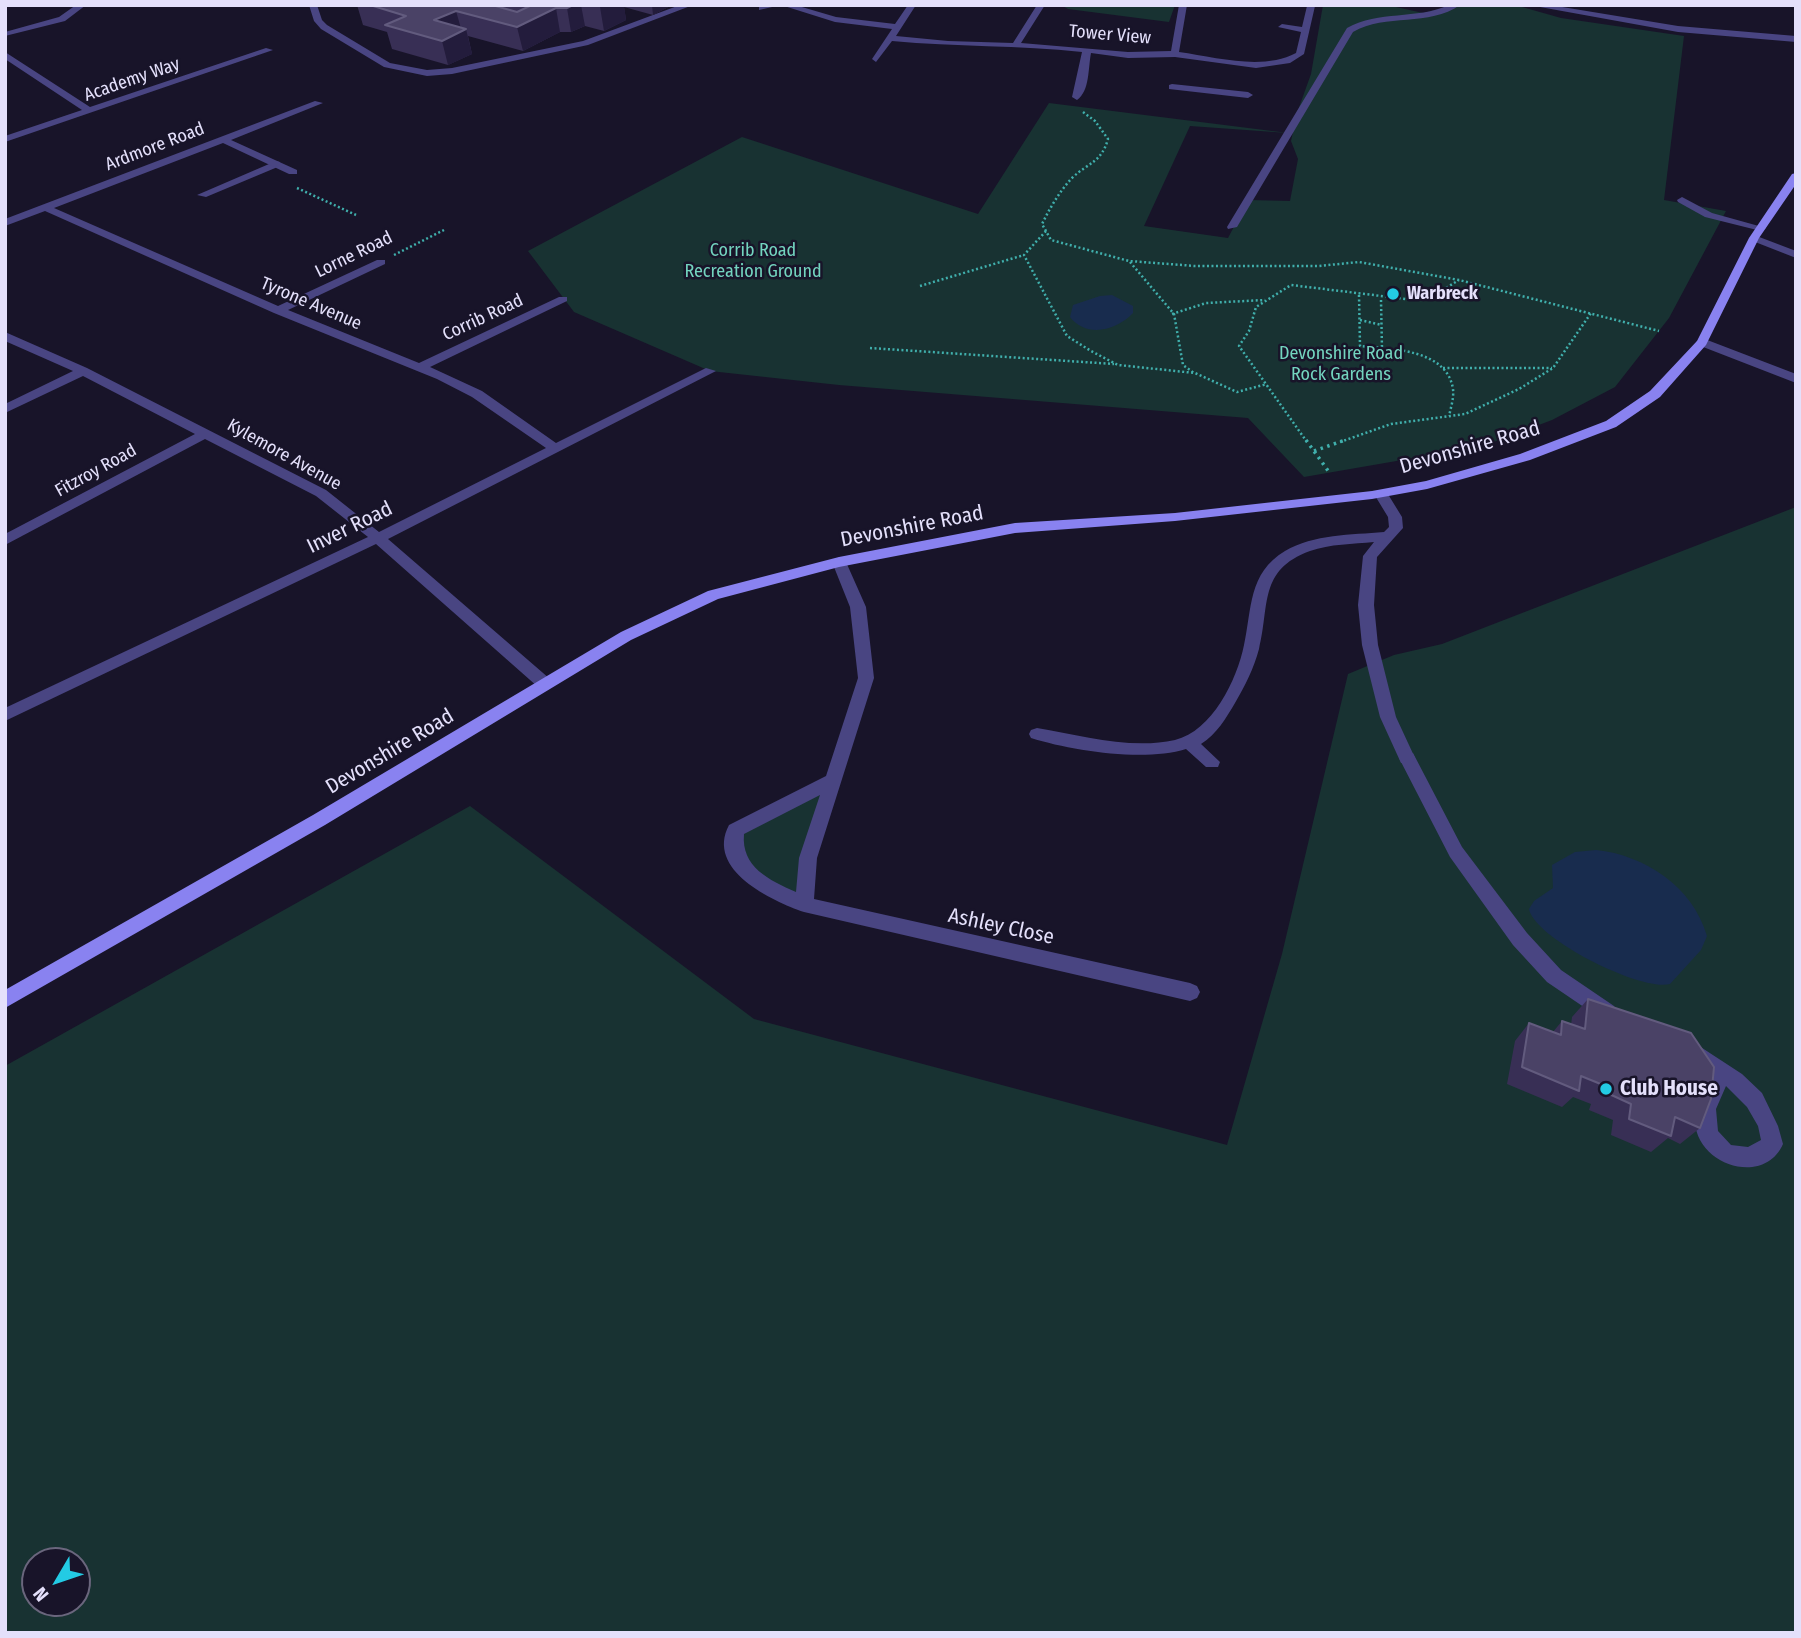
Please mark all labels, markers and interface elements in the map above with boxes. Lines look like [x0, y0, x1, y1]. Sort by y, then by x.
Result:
street label: Tower View [1068, 21, 1152, 49]
street label: Academy Way [81, 54, 183, 106]
street label: Ardmore Road [102, 118, 208, 176]
street label: Lorne Road [312, 227, 396, 283]
park label: Corrib Road Recreation Ground [684, 240, 822, 282]
street label: Tyrone Avenue [257, 273, 365, 335]
place label: Warbreck [1407, 283, 1478, 305]
marker: Warbreck [1385, 286, 1401, 302]
street label: Corrib Road [439, 290, 527, 346]
park label: Devonshire Road Rock Gardens [1279, 343, 1403, 386]
street label: Kylemore Avenue [223, 415, 345, 495]
street label: Devonshire Road [1397, 416, 1543, 480]
street label: Fitzroy Road [52, 440, 140, 502]
street label: Inver Road [303, 497, 397, 559]
street label: Devonshire Road [839, 501, 985, 553]
street label: Devonshire Road [321, 704, 459, 800]
street label: Ashley Close [946, 904, 1056, 950]
place label: Club House [1620, 1076, 1718, 1102]
marker: Club House [1598, 1081, 1614, 1097]
north arrow [21, 1547, 91, 1617]
text: N [28, 1583, 53, 1606]

